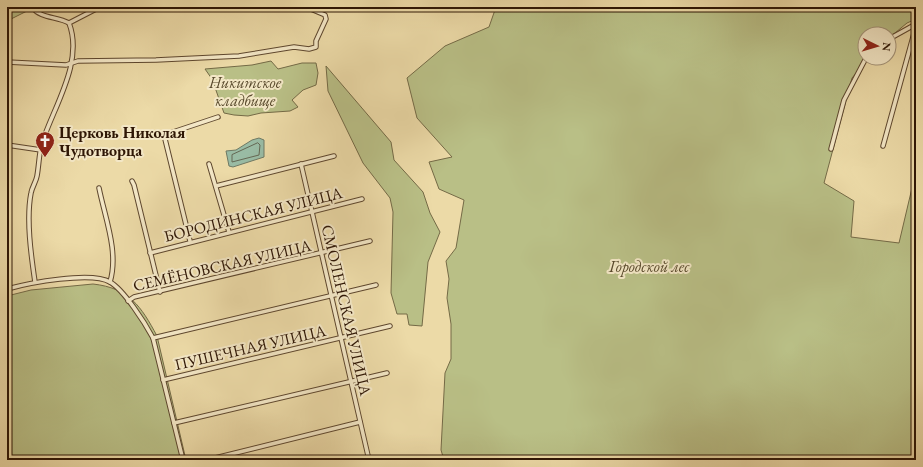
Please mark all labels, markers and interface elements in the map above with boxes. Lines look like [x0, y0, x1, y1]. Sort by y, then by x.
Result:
north arrow [857, 26, 897, 66]
text: N [880, 42, 894, 52]
park label: Никитское кладбище [208, 72, 282, 111]
place label: Церковь Николая Чудотворца [59, 122, 186, 161]
church icon: Церковь Николая Чудотворца [34, 130, 56, 158]
street label: БОРОДИНСКАЯ УЛИЦА [162, 182, 345, 247]
street label: СМОЛЕНСКАЯ УЛИЦА [317, 223, 377, 398]
street label: СЕМЁНОВСКАЯ УЛИЦА [131, 235, 314, 296]
park label: Городской лес [608, 256, 690, 277]
street label: ПУШЕЧНАЯ УЛИЦА [172, 320, 329, 375]

